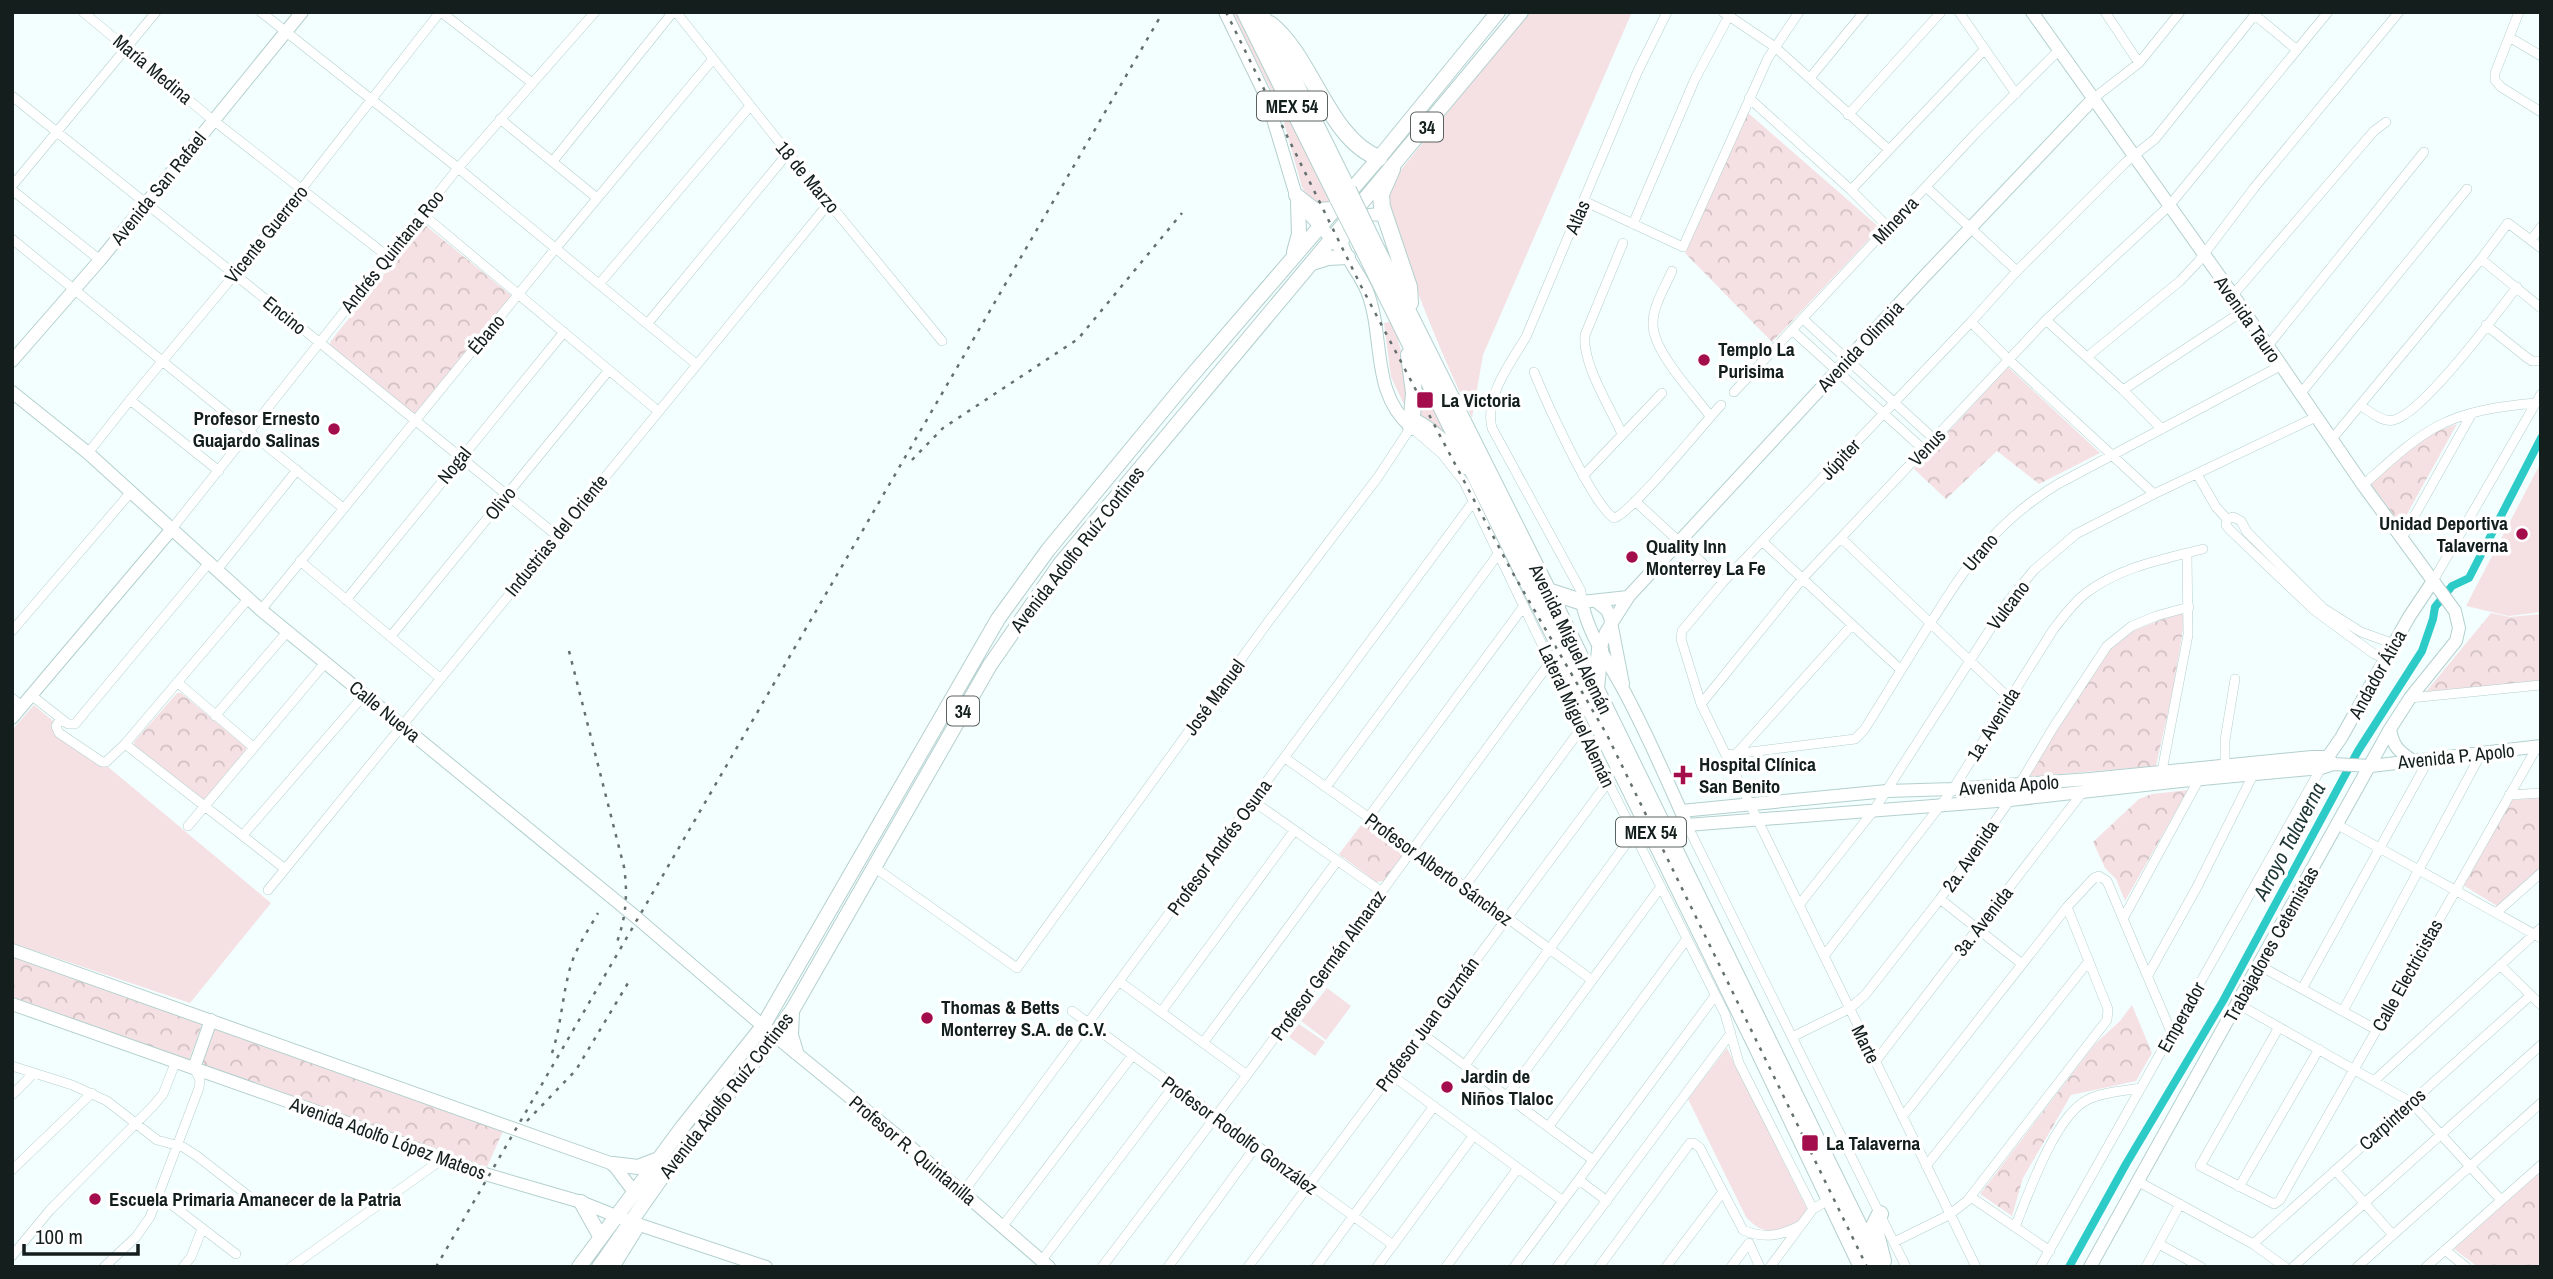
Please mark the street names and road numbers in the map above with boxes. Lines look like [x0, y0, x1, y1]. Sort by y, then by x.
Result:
street label: María Medina [108, 28, 198, 110]
road number: MEX 54 [1257, 92, 1327, 120]
road number: 34 [1411, 112, 1443, 142]
street label: Avenida San Rafael [104, 126, 212, 251]
street label: 18 de Marzo [770, 135, 846, 219]
street label: Vicente Guerrero [218, 179, 314, 289]
street label: Andrés Quintana Roo [334, 184, 450, 319]
street label: Minerva [1866, 190, 1924, 249]
street label: Atlas [1558, 196, 1596, 239]
street label: Avenida Tauro [2208, 270, 2287, 368]
street label: Encino [258, 290, 312, 340]
street label: Avenida Olimpia [1810, 295, 1909, 398]
street label: Ébano [462, 308, 510, 360]
street label: Venus [1903, 422, 1951, 472]
street label: Júpiter [1814, 432, 1866, 485]
street label: Nogal [431, 441, 477, 489]
street label: Avenida Adolfo Ruíz Cortines [1003, 460, 1150, 638]
street label: Industrias del Oriente [499, 469, 613, 601]
street label: Olivo [478, 481, 522, 525]
street label: Urano [1956, 527, 2004, 577]
street label: Avenida Miguel Alemán [1523, 559, 1619, 719]
street label: Vulcano [1981, 575, 2035, 635]
street label: Andador Ática [2341, 625, 2412, 724]
street label: Lateral Miguel Alemán [1532, 640, 1622, 792]
street label: José Manuel [1178, 654, 1250, 740]
street label: Calle Nueva [344, 674, 426, 748]
street label: 1a. Avenida [1960, 682, 2026, 766]
road number: 34 [947, 696, 979, 726]
street label: Avenida P. Apolo [2395, 737, 2516, 775]
street label: Avenida Apolo [1957, 769, 2060, 802]
street label: Profesor Andrés Osuna [1161, 774, 1277, 920]
street label: Profesor Alberto Sánchez [1360, 807, 1518, 932]
street label: 2a. Avenida [1936, 815, 2004, 897]
road number: MEX 54 [1616, 818, 1686, 846]
street label: Trabajadores Cetemistas [2217, 861, 2325, 1027]
street label: 3a. Avenida [1947, 880, 2019, 961]
street label: Profesor Germán Almaraz [1265, 884, 1392, 1045]
street label: Calle Electricistas [2365, 914, 2449, 1036]
street label: Profesor Juan Guzmán [1369, 952, 1485, 1096]
street label: Emperador [2151, 976, 2211, 1057]
street label: Avenida Adolfo Ruíz Cortines [652, 1006, 799, 1184]
street label: Marte [1846, 1020, 1886, 1068]
street label: Profesor Rodolfo González [1157, 1070, 1323, 1201]
street label: Carpinteros [2353, 1082, 2431, 1156]
street label: Profesor R. Quintanilla [844, 1089, 982, 1211]
street label: Avenida Adolfo López Mateos [285, 1090, 490, 1186]

